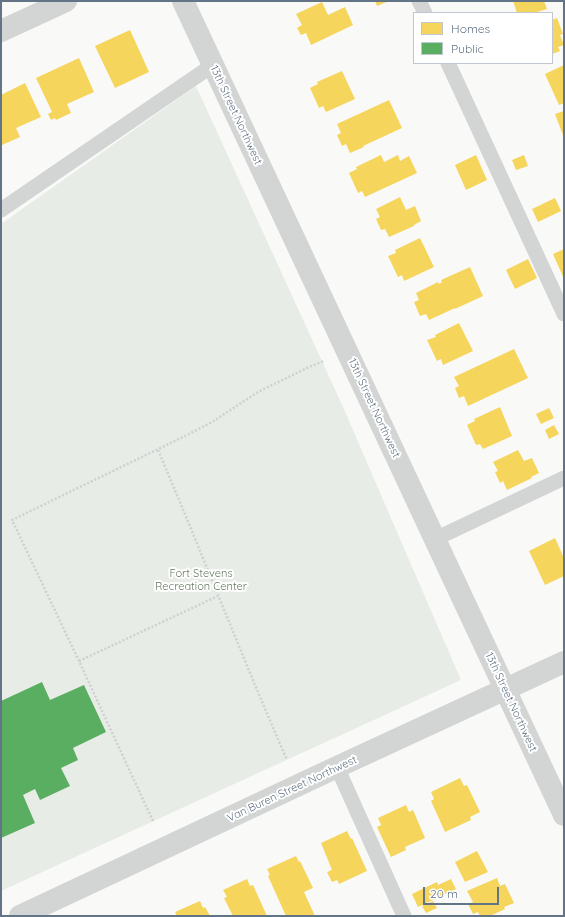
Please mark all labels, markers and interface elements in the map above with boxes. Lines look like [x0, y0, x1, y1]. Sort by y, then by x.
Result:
legend [413, 12, 553, 64]
text: Homes [451, 21, 490, 36]
text: Public [451, 41, 484, 56]
street label: 13th Street Northwest [207, 63, 265, 167]
street label: 13th Street Northwest [345, 356, 403, 460]
park label: Fort Stevens Recreation Center [155, 567, 247, 593]
street label: 13th Street Northwest [482, 650, 540, 754]
street label: Van Buren Street Northwest [225, 753, 359, 825]
scale bar [425, 879, 501, 905]
text: 20 m [430, 886, 458, 901]

